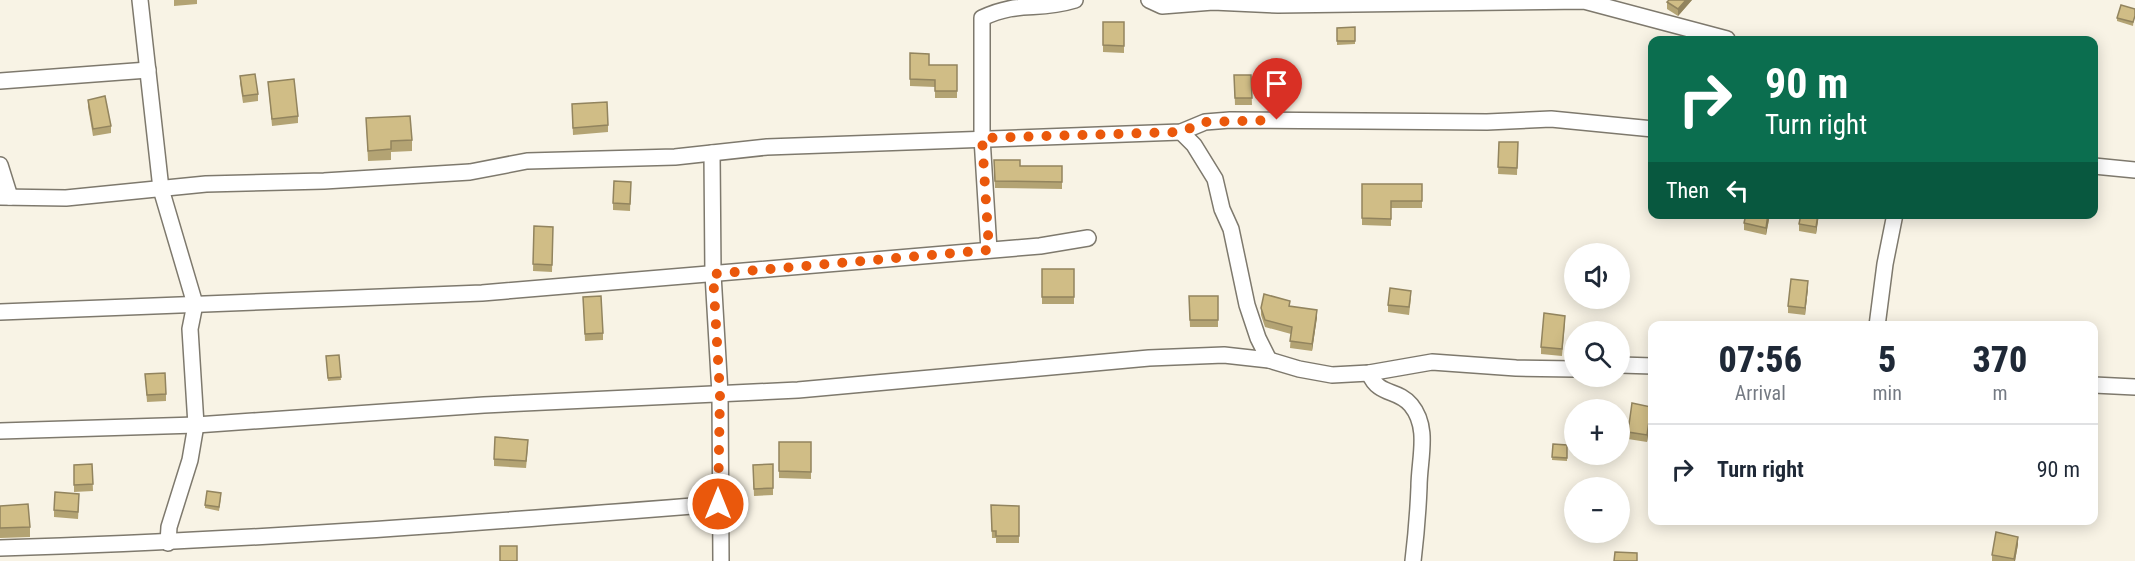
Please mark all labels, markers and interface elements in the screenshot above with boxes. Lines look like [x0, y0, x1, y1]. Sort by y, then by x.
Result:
pin [1251, 58, 1302, 120]
text: 90 m [1765, 59, 1848, 108]
icon: right [1666, 60, 1744, 138]
icon: arrive [1260, 67, 1293, 100]
text: Turn right [1765, 109, 1867, 141]
icon: left [1721, 174, 1754, 207]
text: Then [1666, 178, 1709, 203]
map controls [1564, 243, 1630, 543]
button: sound [1564, 243, 1630, 309]
button: search [1564, 321, 1630, 387]
text: 07:56 [1719, 339, 1802, 381]
text: 5 [1878, 339, 1896, 381]
text: 370 [1972, 339, 2027, 381]
text: Arrival [1735, 381, 1786, 405]
text: min [1873, 381, 1902, 405]
text: m [1992, 381, 2007, 405]
button: + [1564, 399, 1630, 465]
icon: right [1666, 453, 1699, 486]
text: Turn right [1717, 457, 1804, 482]
text: 90 m [2037, 457, 2080, 482]
position arrow [686, 472, 750, 536]
button: − [1564, 477, 1630, 543]

